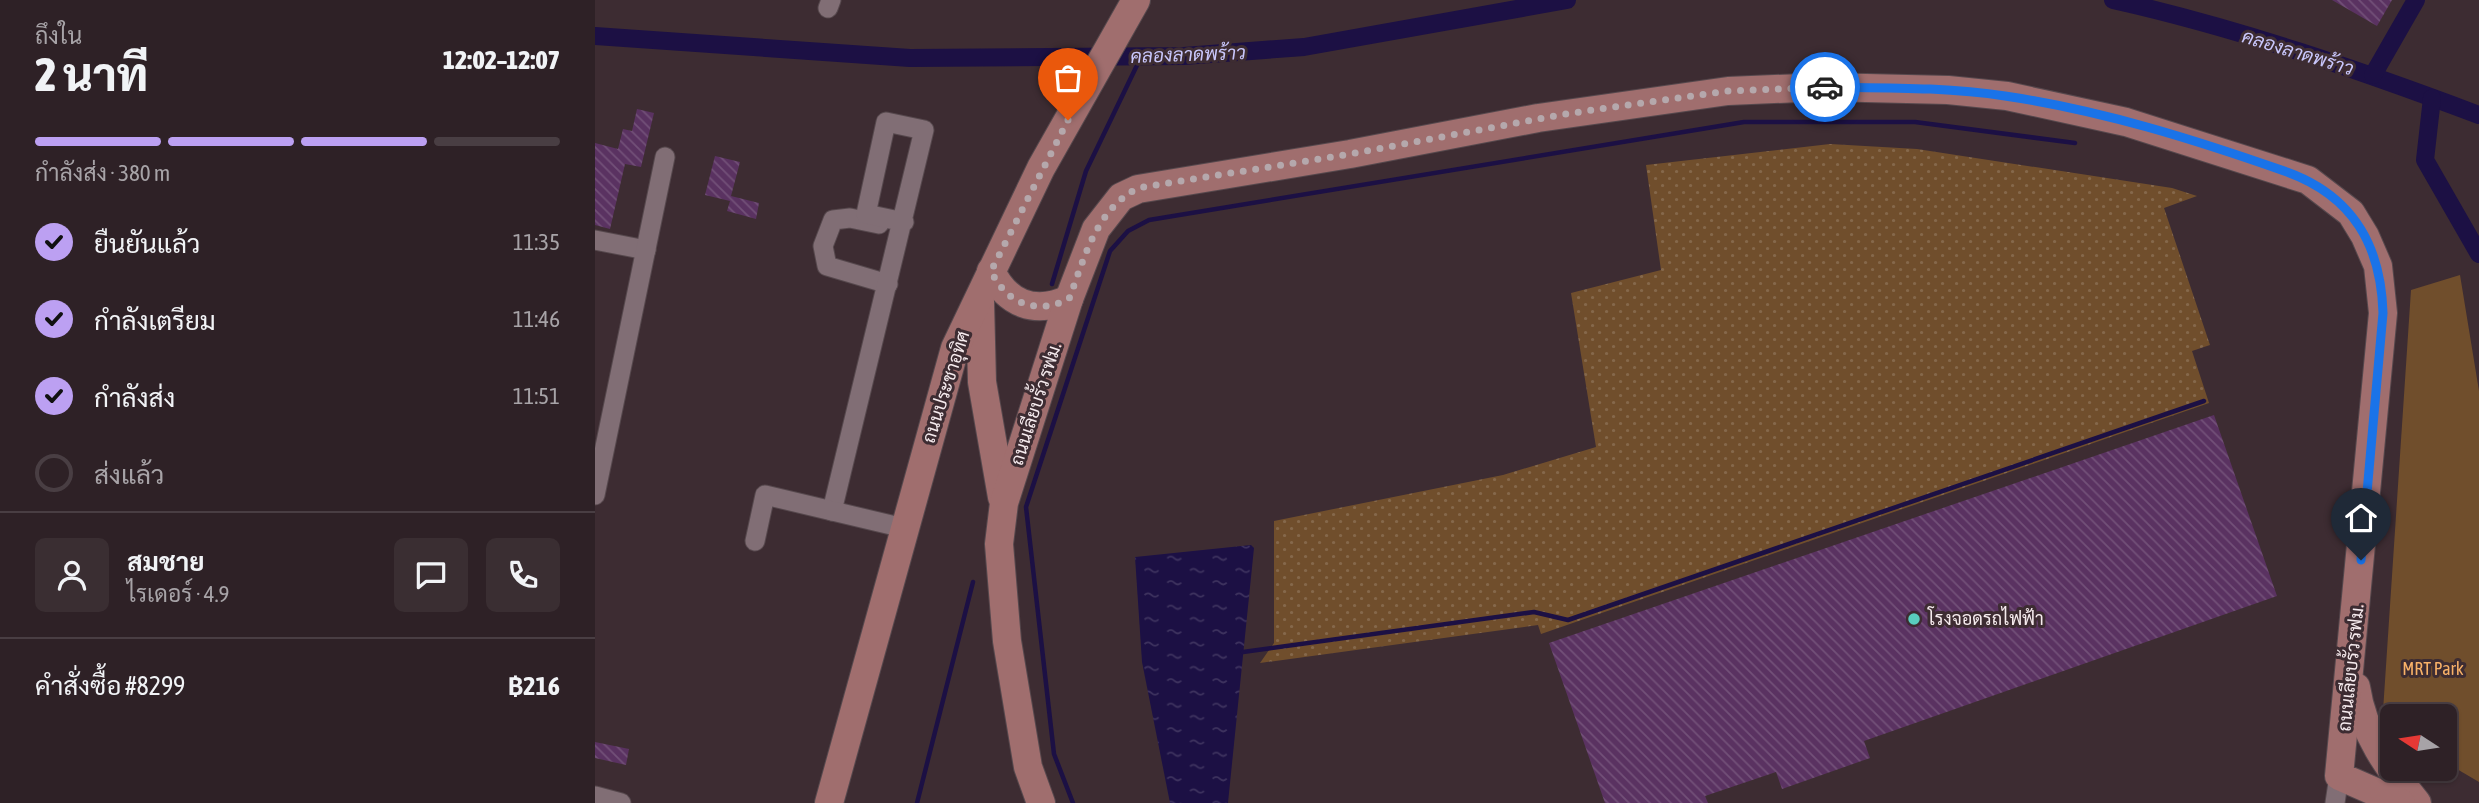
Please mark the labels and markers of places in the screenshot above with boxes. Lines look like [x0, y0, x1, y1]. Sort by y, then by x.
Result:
pin [1038, 48, 1098, 120]
pin [2331, 488, 2391, 560]
place label: โรงจอดรถไฟฟ้า [1927, 606, 2044, 629]
marker: โรงจอดรถไฟฟ้า [1906, 611, 1922, 627]

